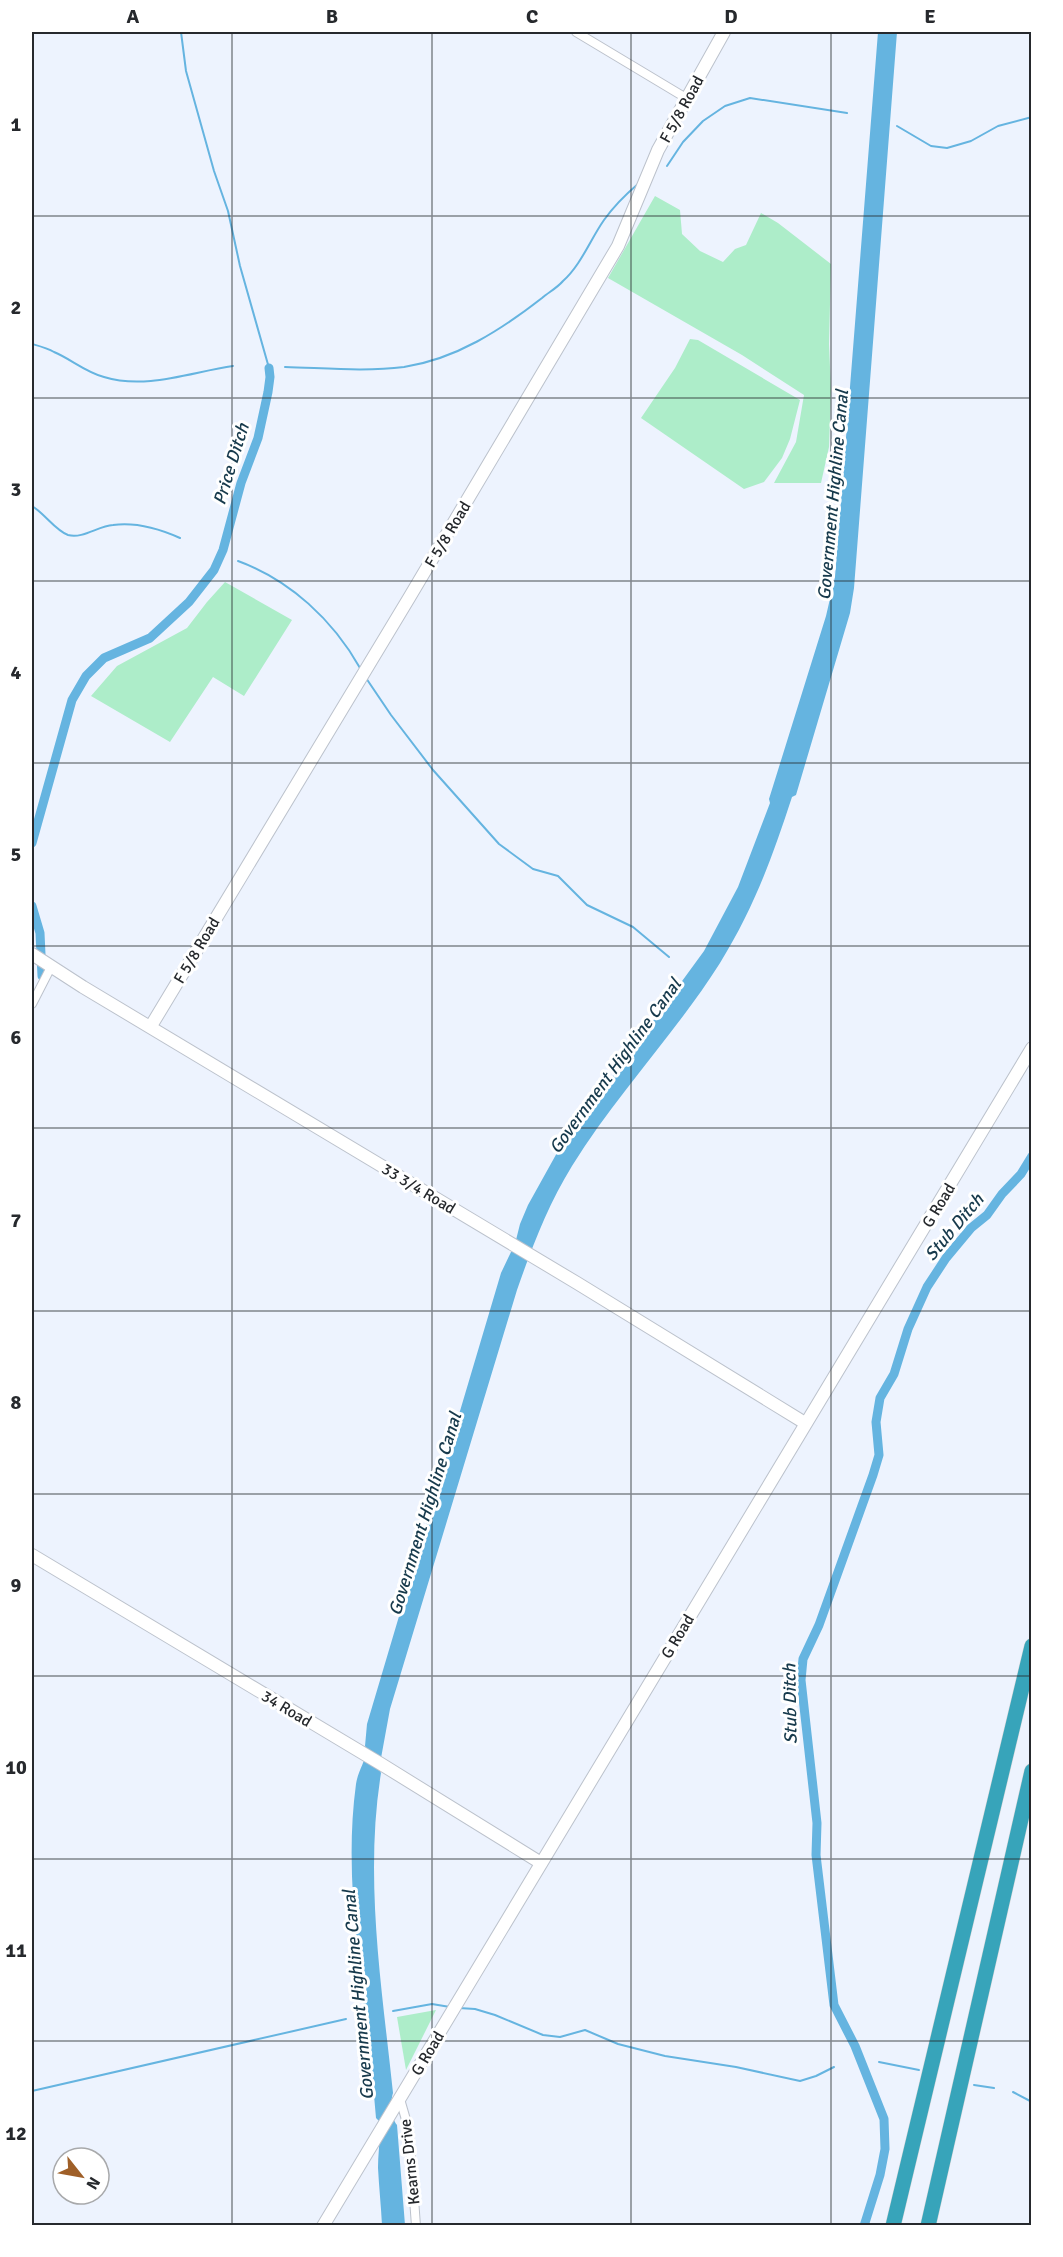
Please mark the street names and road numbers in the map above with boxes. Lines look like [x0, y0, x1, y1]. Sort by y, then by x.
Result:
street label: F 5/8 Road [655, 72, 708, 147]
street label: F 5/8 Road [420, 498, 475, 571]
street label: F 5/8 Road [169, 914, 224, 987]
street label: 33 3/4 Road [378, 1159, 459, 1219]
street label: G Road [918, 1180, 960, 1231]
street label: G Road [657, 1611, 699, 1662]
street label: 34 Road [258, 1686, 315, 1732]
street label: G Road [407, 2028, 449, 2079]
street label: Kearns Drive [396, 2118, 424, 2206]

